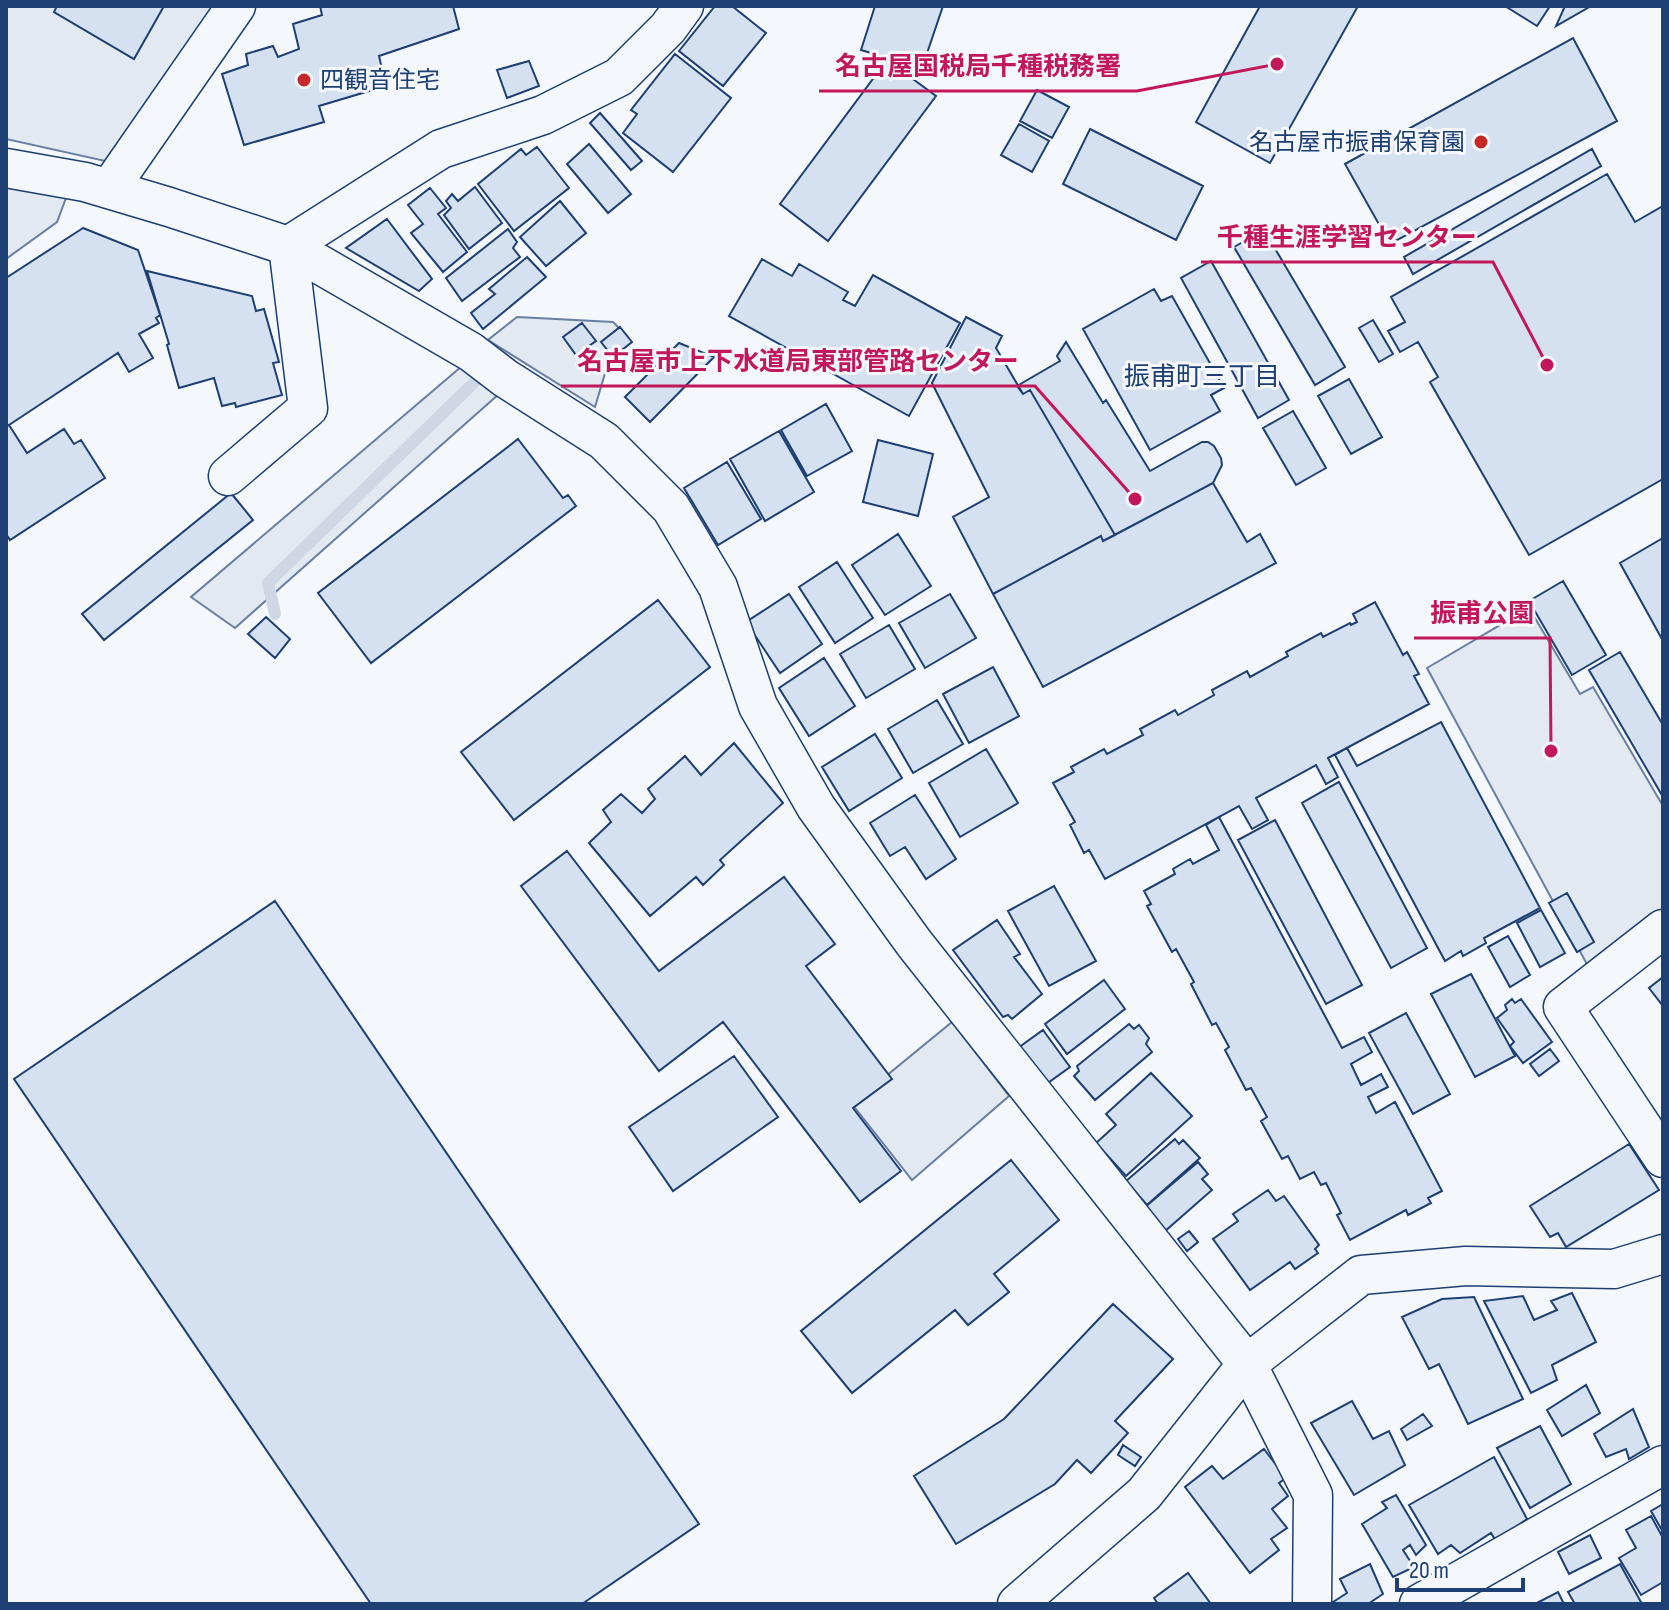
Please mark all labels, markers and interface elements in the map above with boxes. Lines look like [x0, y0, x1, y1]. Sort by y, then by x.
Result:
callout: 名古屋国税局千種税務署 [819, 41, 1137, 91]
text: 名古屋国税局千種税務署 [835, 52, 1121, 83]
place label: 四観音住宅 [320, 66, 440, 95]
marker: 四観音住宅 [295, 71, 313, 89]
place label: 名古屋市振甫保育園 [1249, 128, 1465, 157]
marker: 名古屋市振甫保育園 [1472, 133, 1490, 151]
callout: 千種生涯学習センター [1201, 212, 1493, 262]
text: 千種生涯学習センター [1217, 223, 1477, 254]
callout: 名古屋市上下水道局東部管路センター [561, 336, 1035, 386]
text: 名古屋市上下水道局東部管路センター [577, 347, 1019, 378]
district label: 振甫町三丁目 [1124, 362, 1280, 393]
callout: 振甫公園 [1414, 588, 1550, 638]
text: 振甫公園 [1430, 599, 1534, 630]
scale bar [1397, 1542, 1523, 1592]
text: 20 m [1409, 1556, 1449, 1585]

